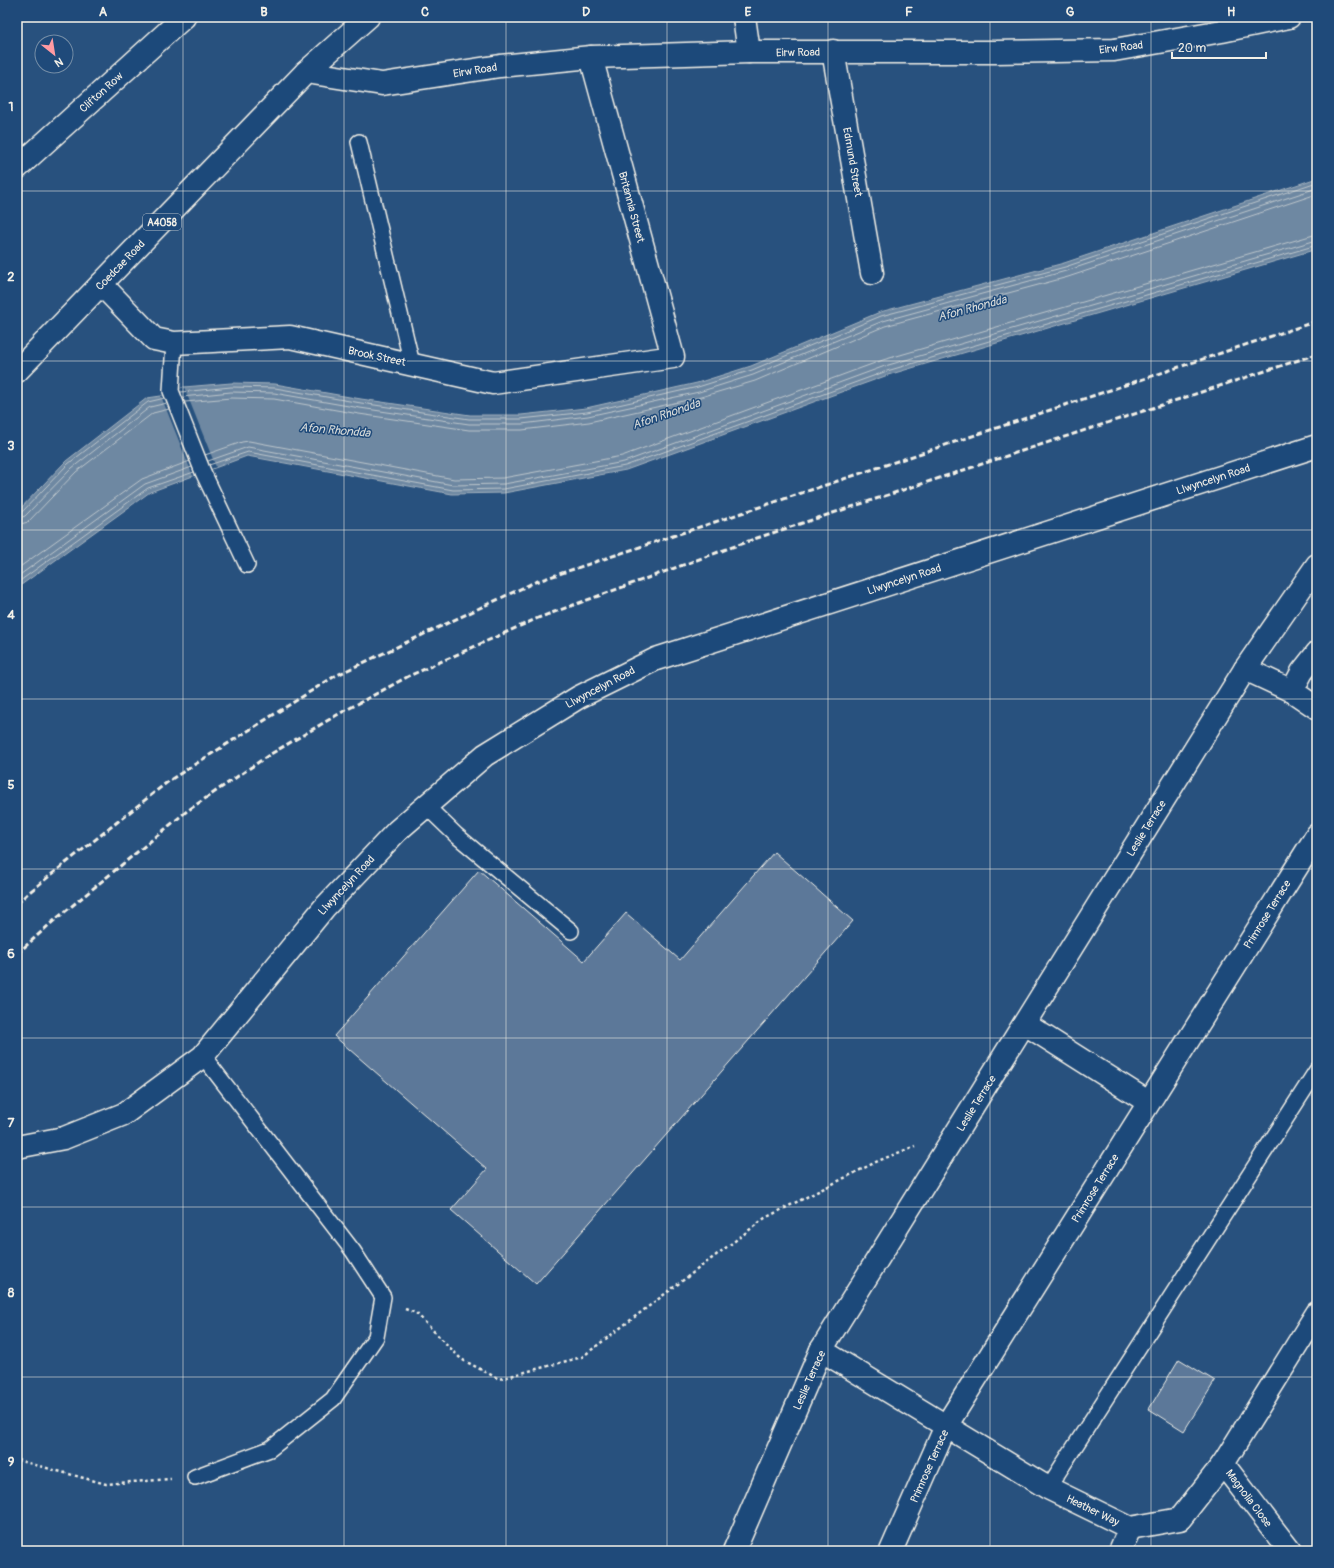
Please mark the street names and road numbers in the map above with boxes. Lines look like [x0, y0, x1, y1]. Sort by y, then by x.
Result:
street label: Eirw Road [1098, 38, 1144, 57]
street label: Eirw Road [776, 46, 820, 59]
street label: Eirw Road [452, 61, 498, 80]
street label: Clifton Row [77, 69, 126, 115]
street label: Edmund Street [840, 126, 865, 198]
street label: Britannia Street [616, 170, 647, 245]
road number: A4058 [143, 214, 181, 230]
street label: Coedcae Road [93, 238, 148, 293]
street label: Brook Street [347, 344, 407, 369]
street label: Llwyncelyn Road [1175, 461, 1252, 498]
street label: Llwyncelyn Road [866, 561, 943, 598]
street label: Llwyncelyn Road [563, 664, 637, 711]
street label: Leslie Terrace [1124, 797, 1169, 859]
street label: Llwyncelyn Road [315, 853, 377, 918]
street label: Primrose Terrace [1241, 877, 1294, 951]
street label: Leslie Terrace [954, 1072, 999, 1134]
street label: Primrose Terrace [1069, 1151, 1122, 1225]
street label: Leslie Terrace [791, 1348, 829, 1412]
street label: Primrose Terrace [908, 1427, 952, 1505]
street label: Magnolia Close [1223, 1467, 1275, 1530]
street label: Heather Way [1064, 1492, 1122, 1529]

